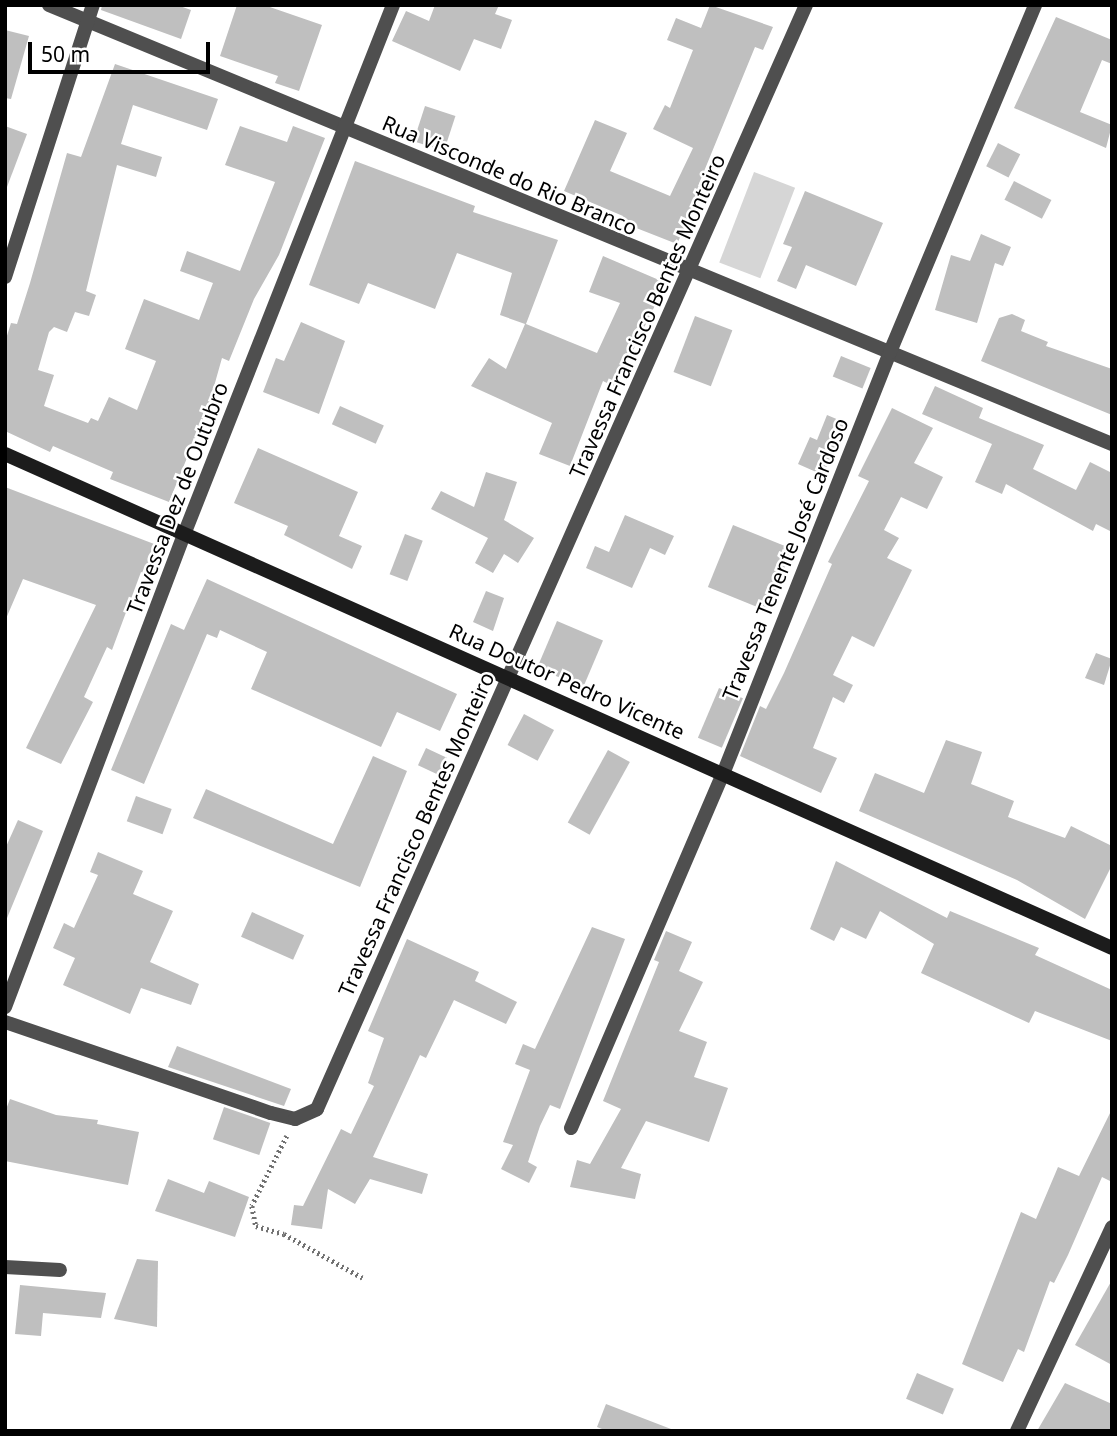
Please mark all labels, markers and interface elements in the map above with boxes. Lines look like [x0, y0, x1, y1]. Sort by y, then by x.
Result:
scale bar [32, 28, 214, 72]
text: 50 m [41, 40, 90, 68]
street label: Rua Visconde do Rio Branco [379, 110, 641, 240]
street label: Travessa Francisco Bentes Monteiro [564, 150, 730, 482]
street label: Travessa Dez de Outubro [121, 378, 233, 618]
street label: Travessa Tenente José Cardoso [717, 414, 853, 704]
street label: Rua Doutor Pedro Vicente [445, 618, 689, 744]
street label: Travessa Francisco Bentes Monteiro [333, 668, 499, 1000]

